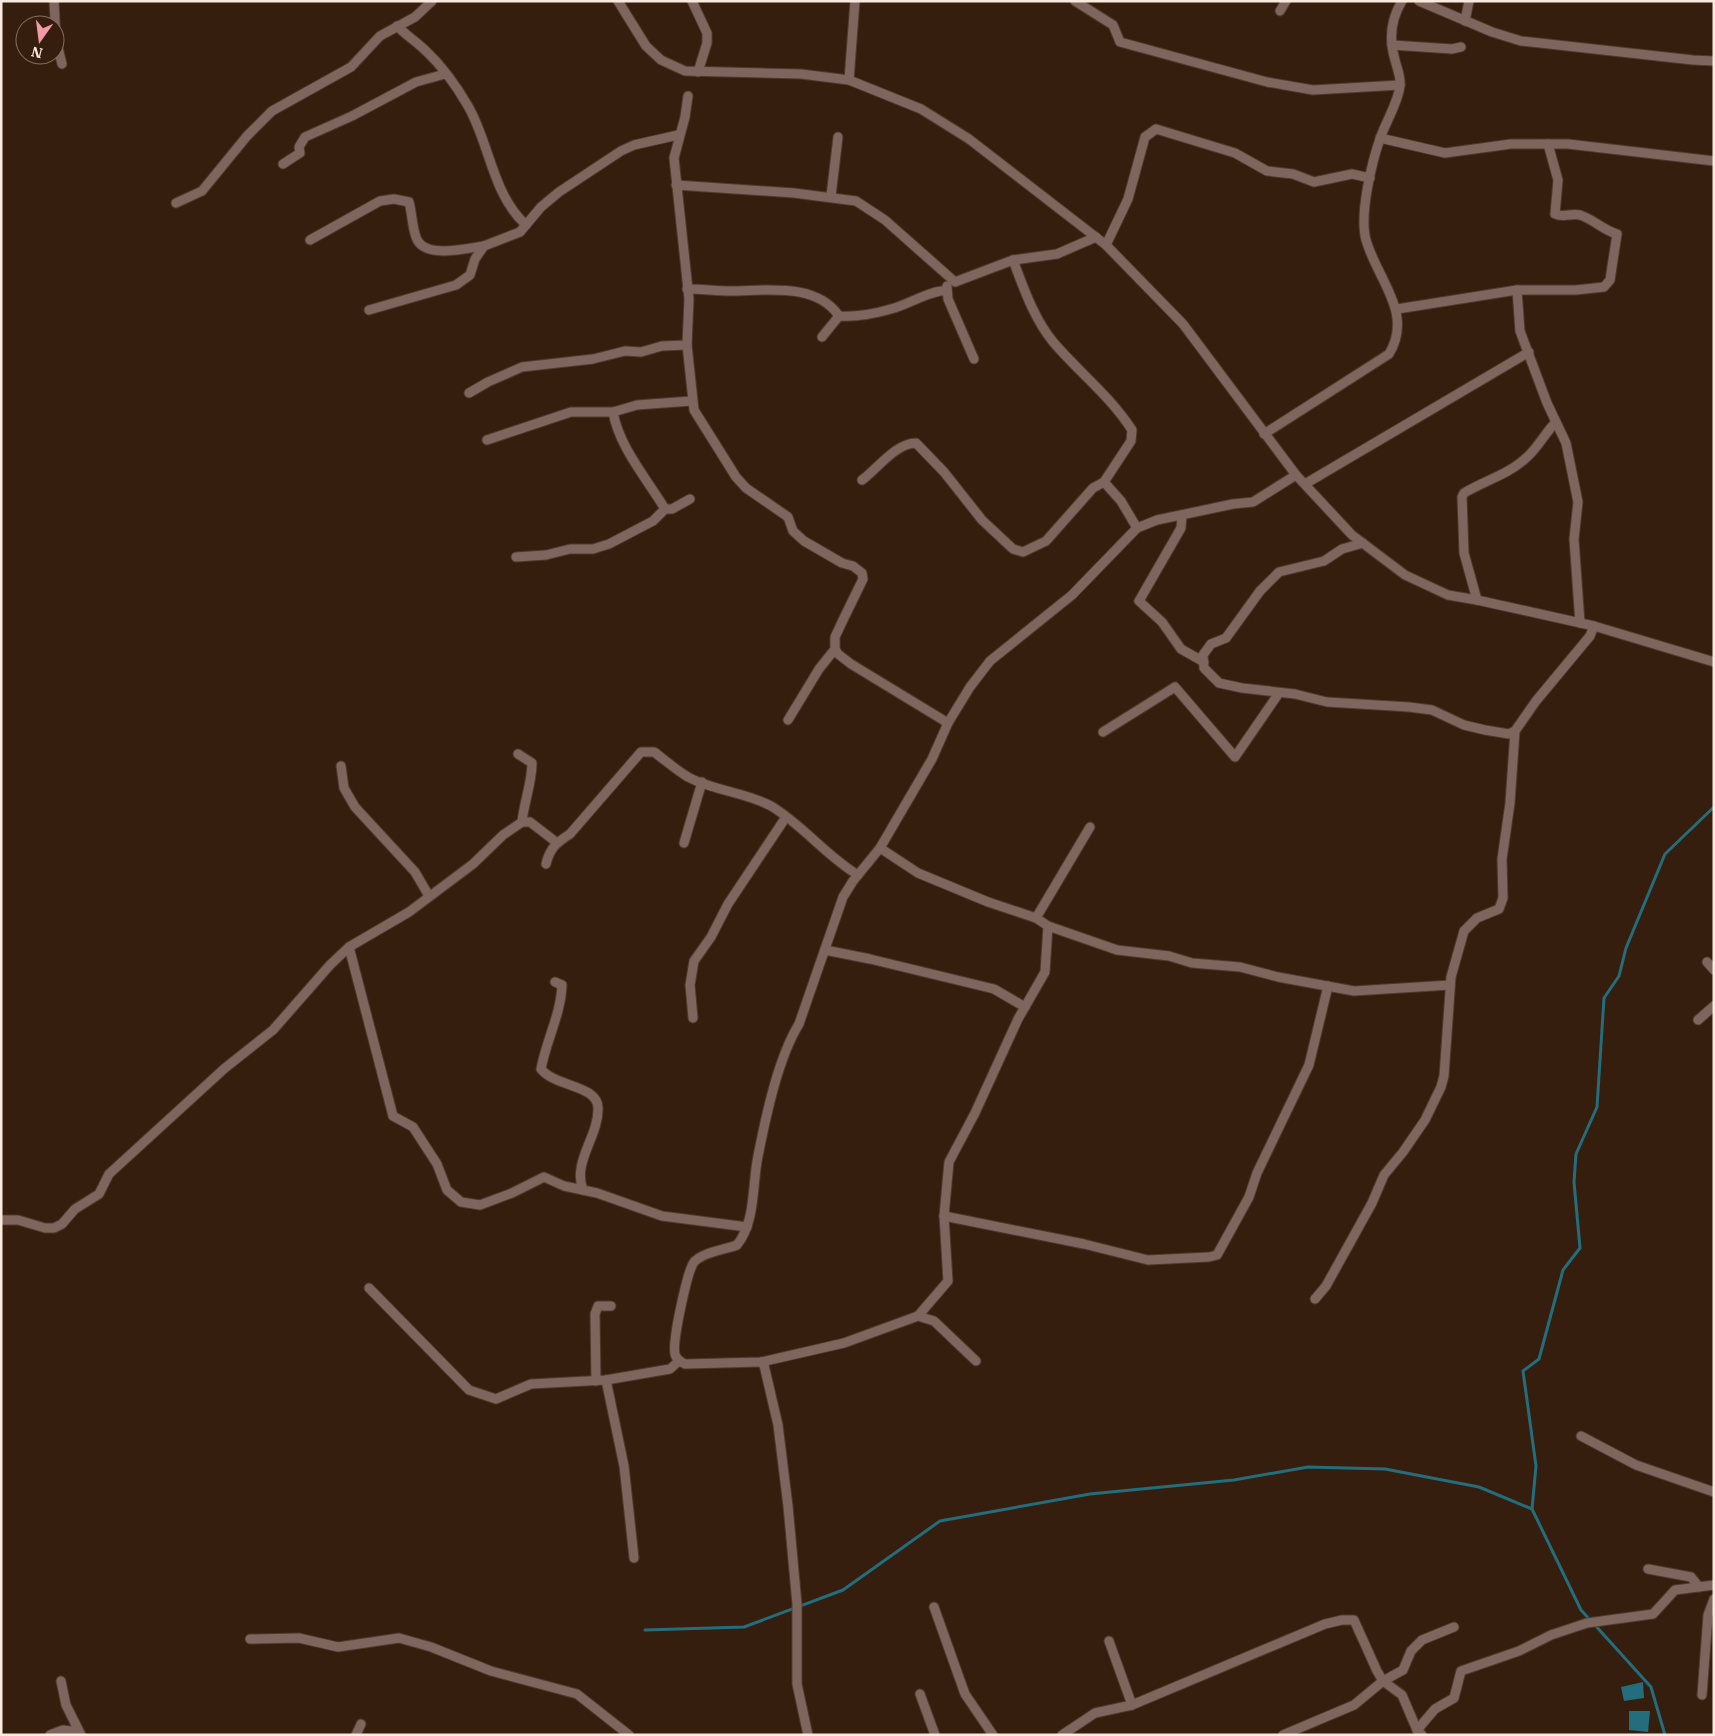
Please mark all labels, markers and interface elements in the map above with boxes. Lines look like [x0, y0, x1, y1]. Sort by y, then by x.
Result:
north arrow [15, 15, 65, 65]
text: N [29, 43, 44, 63]

